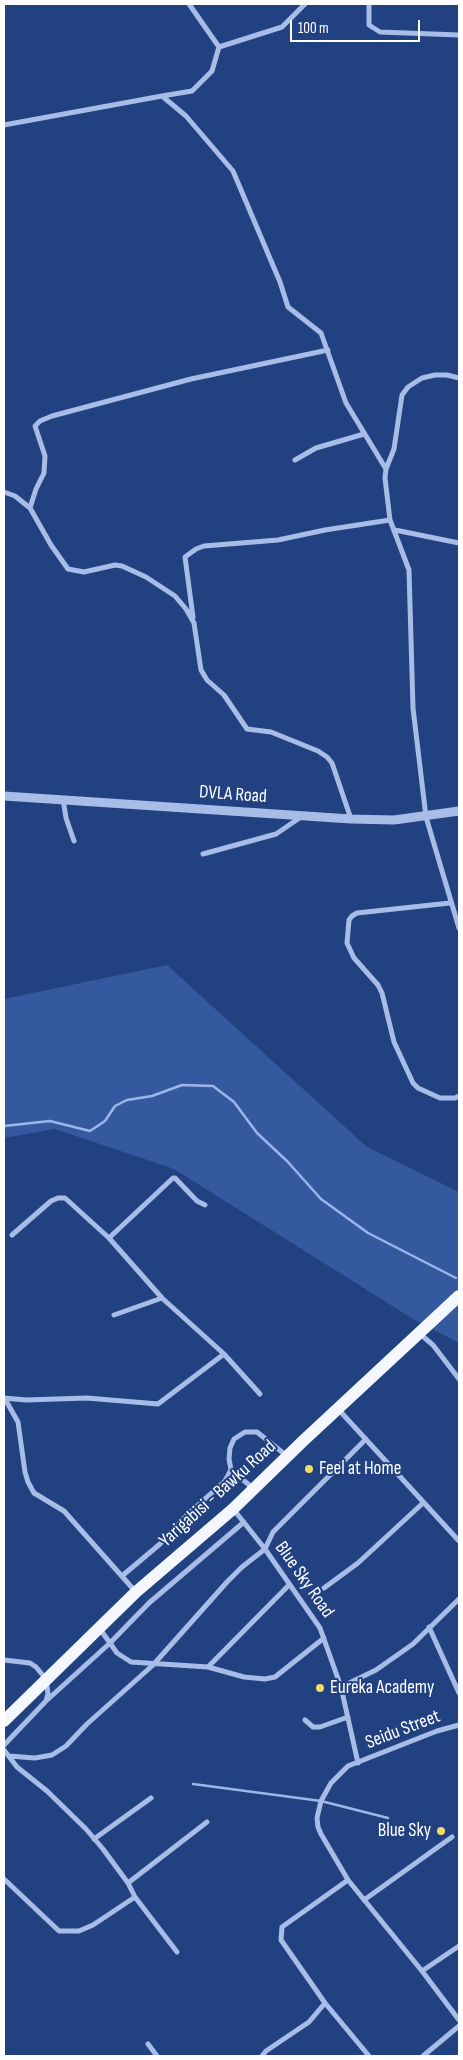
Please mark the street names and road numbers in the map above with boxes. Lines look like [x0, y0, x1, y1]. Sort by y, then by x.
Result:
street label: DVLA Road [198, 781, 268, 809]
street label: Yarigabisi - Bawku Road [155, 1436, 281, 1552]
street label: Blue Sky Road [269, 1537, 339, 1623]
street label: Seidu Street [362, 1705, 444, 1755]

